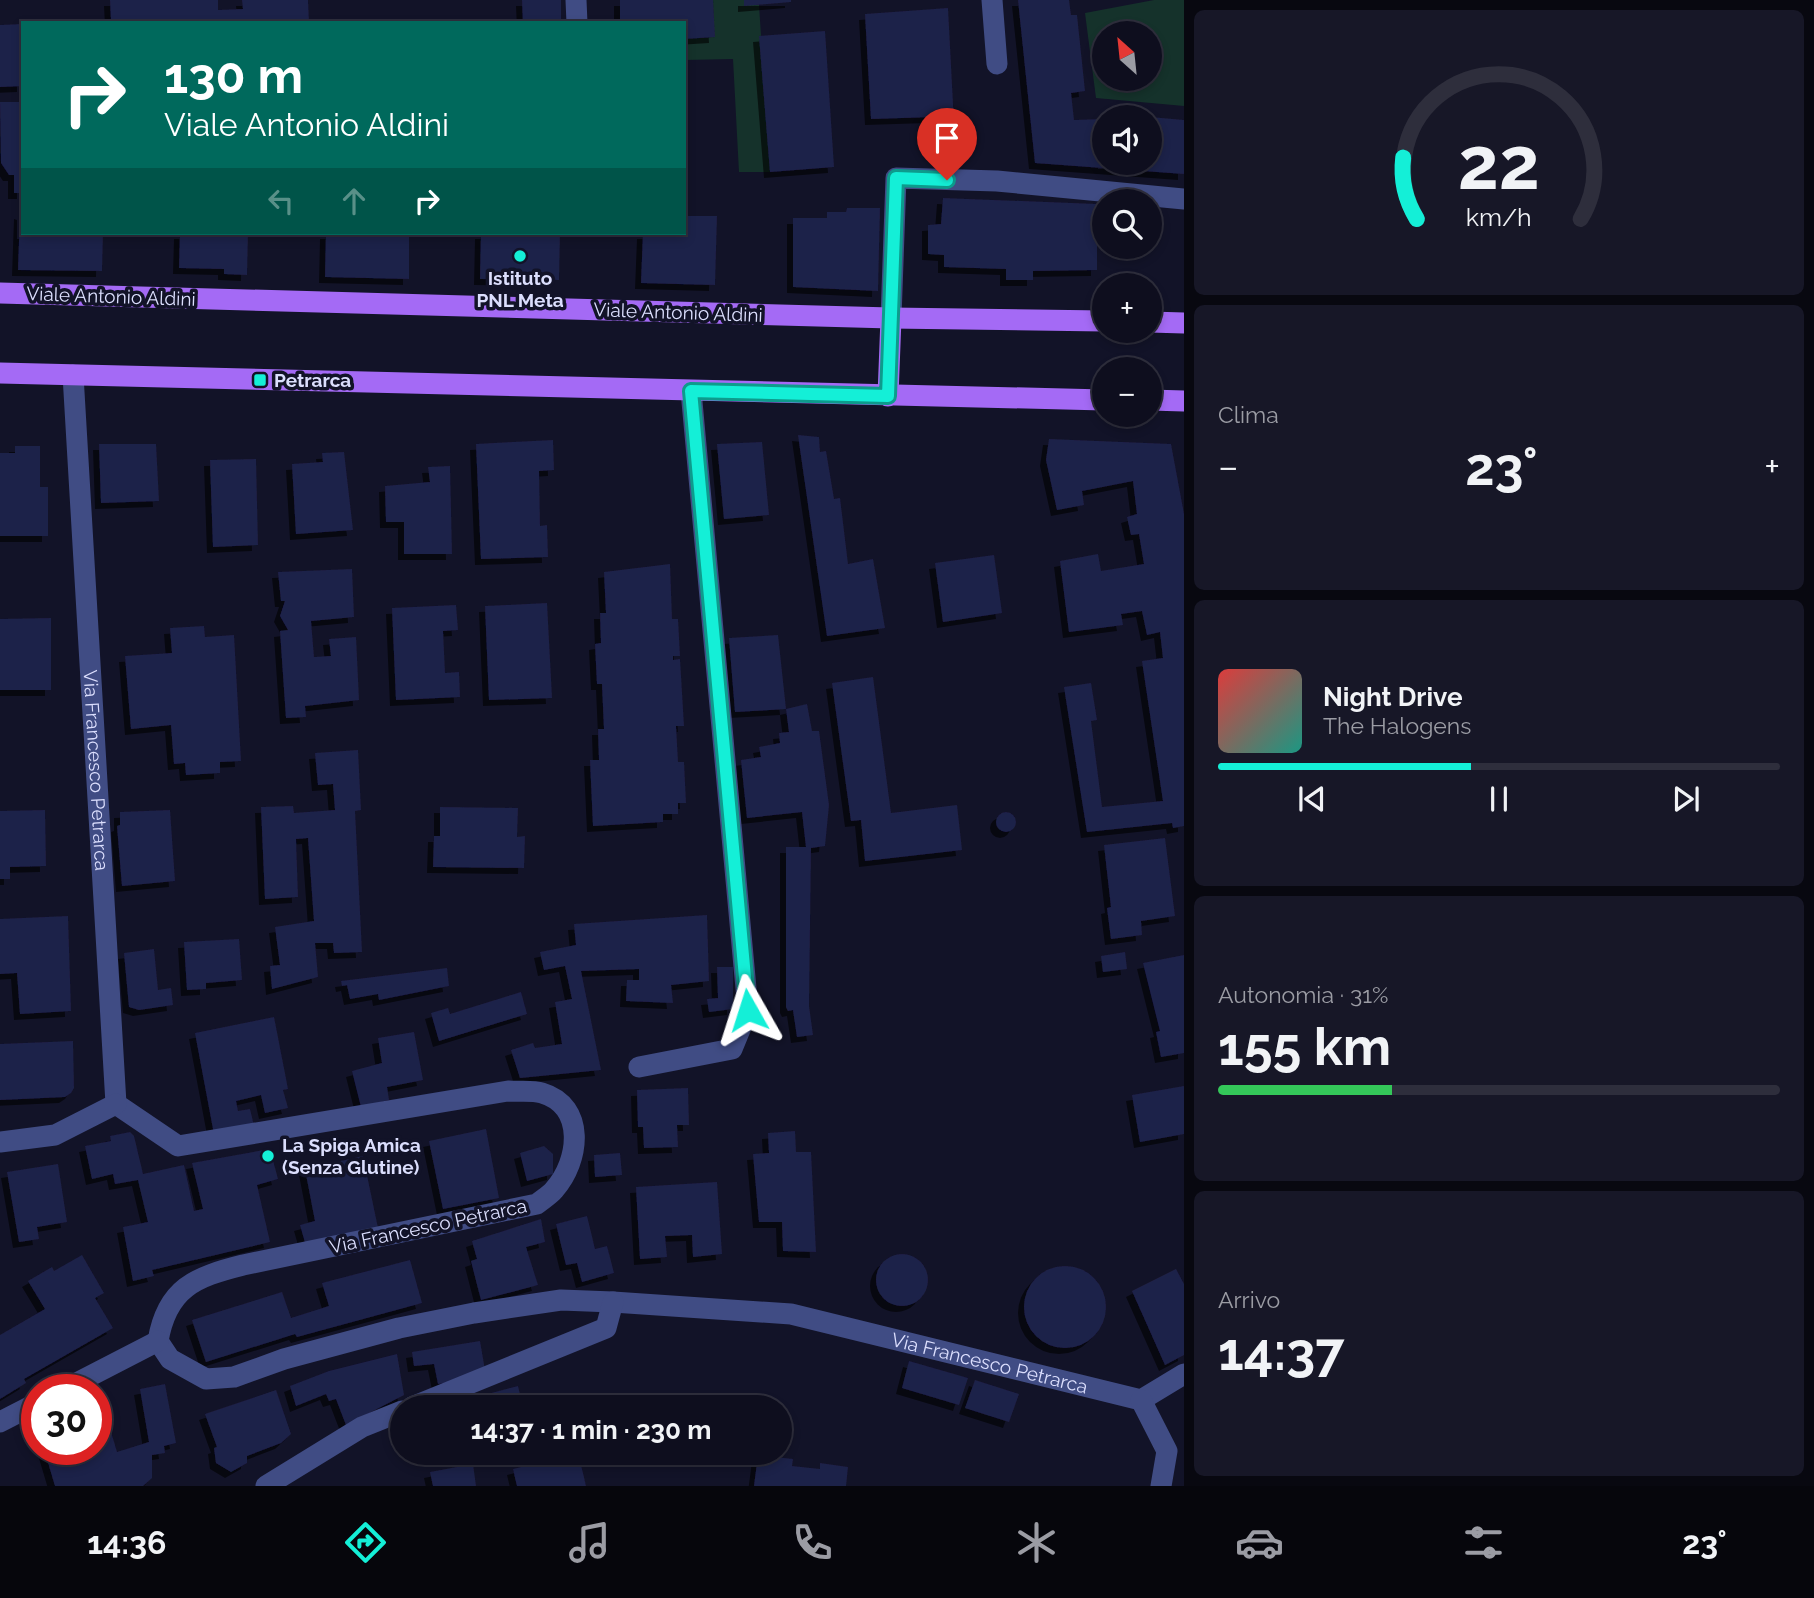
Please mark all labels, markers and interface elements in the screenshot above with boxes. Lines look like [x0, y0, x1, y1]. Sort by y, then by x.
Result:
north arrow [1092, 21, 1162, 91]
map controls [1092, 21, 1162, 427]
text: 130 m [164, 47, 303, 104]
icon: right [49, 49, 140, 140]
button: sound [1092, 105, 1162, 175]
text: Viale Antonio Aldini [164, 106, 449, 143]
pin [917, 108, 977, 180]
icon: arrive [928, 119, 966, 157]
text: 22 [1458, 121, 1540, 206]
icon: left [262, 182, 300, 220]
icon: ahead [335, 182, 373, 220]
icon: right [408, 182, 446, 220]
button: search [1092, 189, 1162, 259]
text: km/h [1466, 201, 1532, 231]
marker: Istituto PNL Meta [512, 248, 528, 264]
place label: Istituto PNL Meta [476, 267, 564, 311]
button: + [1092, 273, 1162, 343]
street label: Viale Antonio Aldini [26, 282, 196, 310]
street label: Viale Antonio Aldini [593, 298, 763, 326]
button: − [1092, 357, 1162, 427]
place label: Petrarca [274, 369, 351, 391]
marker: Petrarca [252, 372, 268, 388]
text: Clima [1218, 401, 1279, 428]
text: 23° [1465, 436, 1538, 497]
text: − [1218, 444, 1238, 489]
text: + [1764, 444, 1780, 489]
street label: Via Francesco Petrarca [79, 669, 113, 871]
text: Night Drive [1323, 682, 1462, 712]
text: The Halogens [1323, 712, 1471, 739]
icon: previous [1293, 780, 1331, 818]
icon: pause [1480, 780, 1518, 818]
icon: next [1667, 780, 1705, 818]
position arrow [711, 973, 785, 1047]
text: Autonomia · 31% [1218, 981, 1389, 1008]
text: 155 km [1218, 1016, 1391, 1077]
place label: La Spiga Amica (Senza Glutine) [282, 1134, 421, 1178]
marker: La Spiga Amica (Senza Glutine) [260, 1148, 276, 1164]
street label: Via Francesco Petrarca [327, 1194, 529, 1258]
text: Arrivo [1218, 1286, 1280, 1313]
text: 14:37 [1218, 1321, 1344, 1382]
street label: Via Francesco Petrarca [889, 1328, 1090, 1398]
speed limit sign: 30 [21, 1374, 112, 1465]
text: 14:37 · 1 min · 230 m [470, 1415, 712, 1445]
icon: directions [341, 1518, 390, 1567]
icon: music [565, 1518, 614, 1567]
icon: phone [788, 1518, 837, 1567]
icon: climate [1012, 1518, 1061, 1567]
icon: car [1235, 1518, 1284, 1567]
icon: filters [1459, 1518, 1508, 1567]
text: 14:36 [87, 1524, 167, 1561]
text: 23° [1682, 1524, 1727, 1561]

